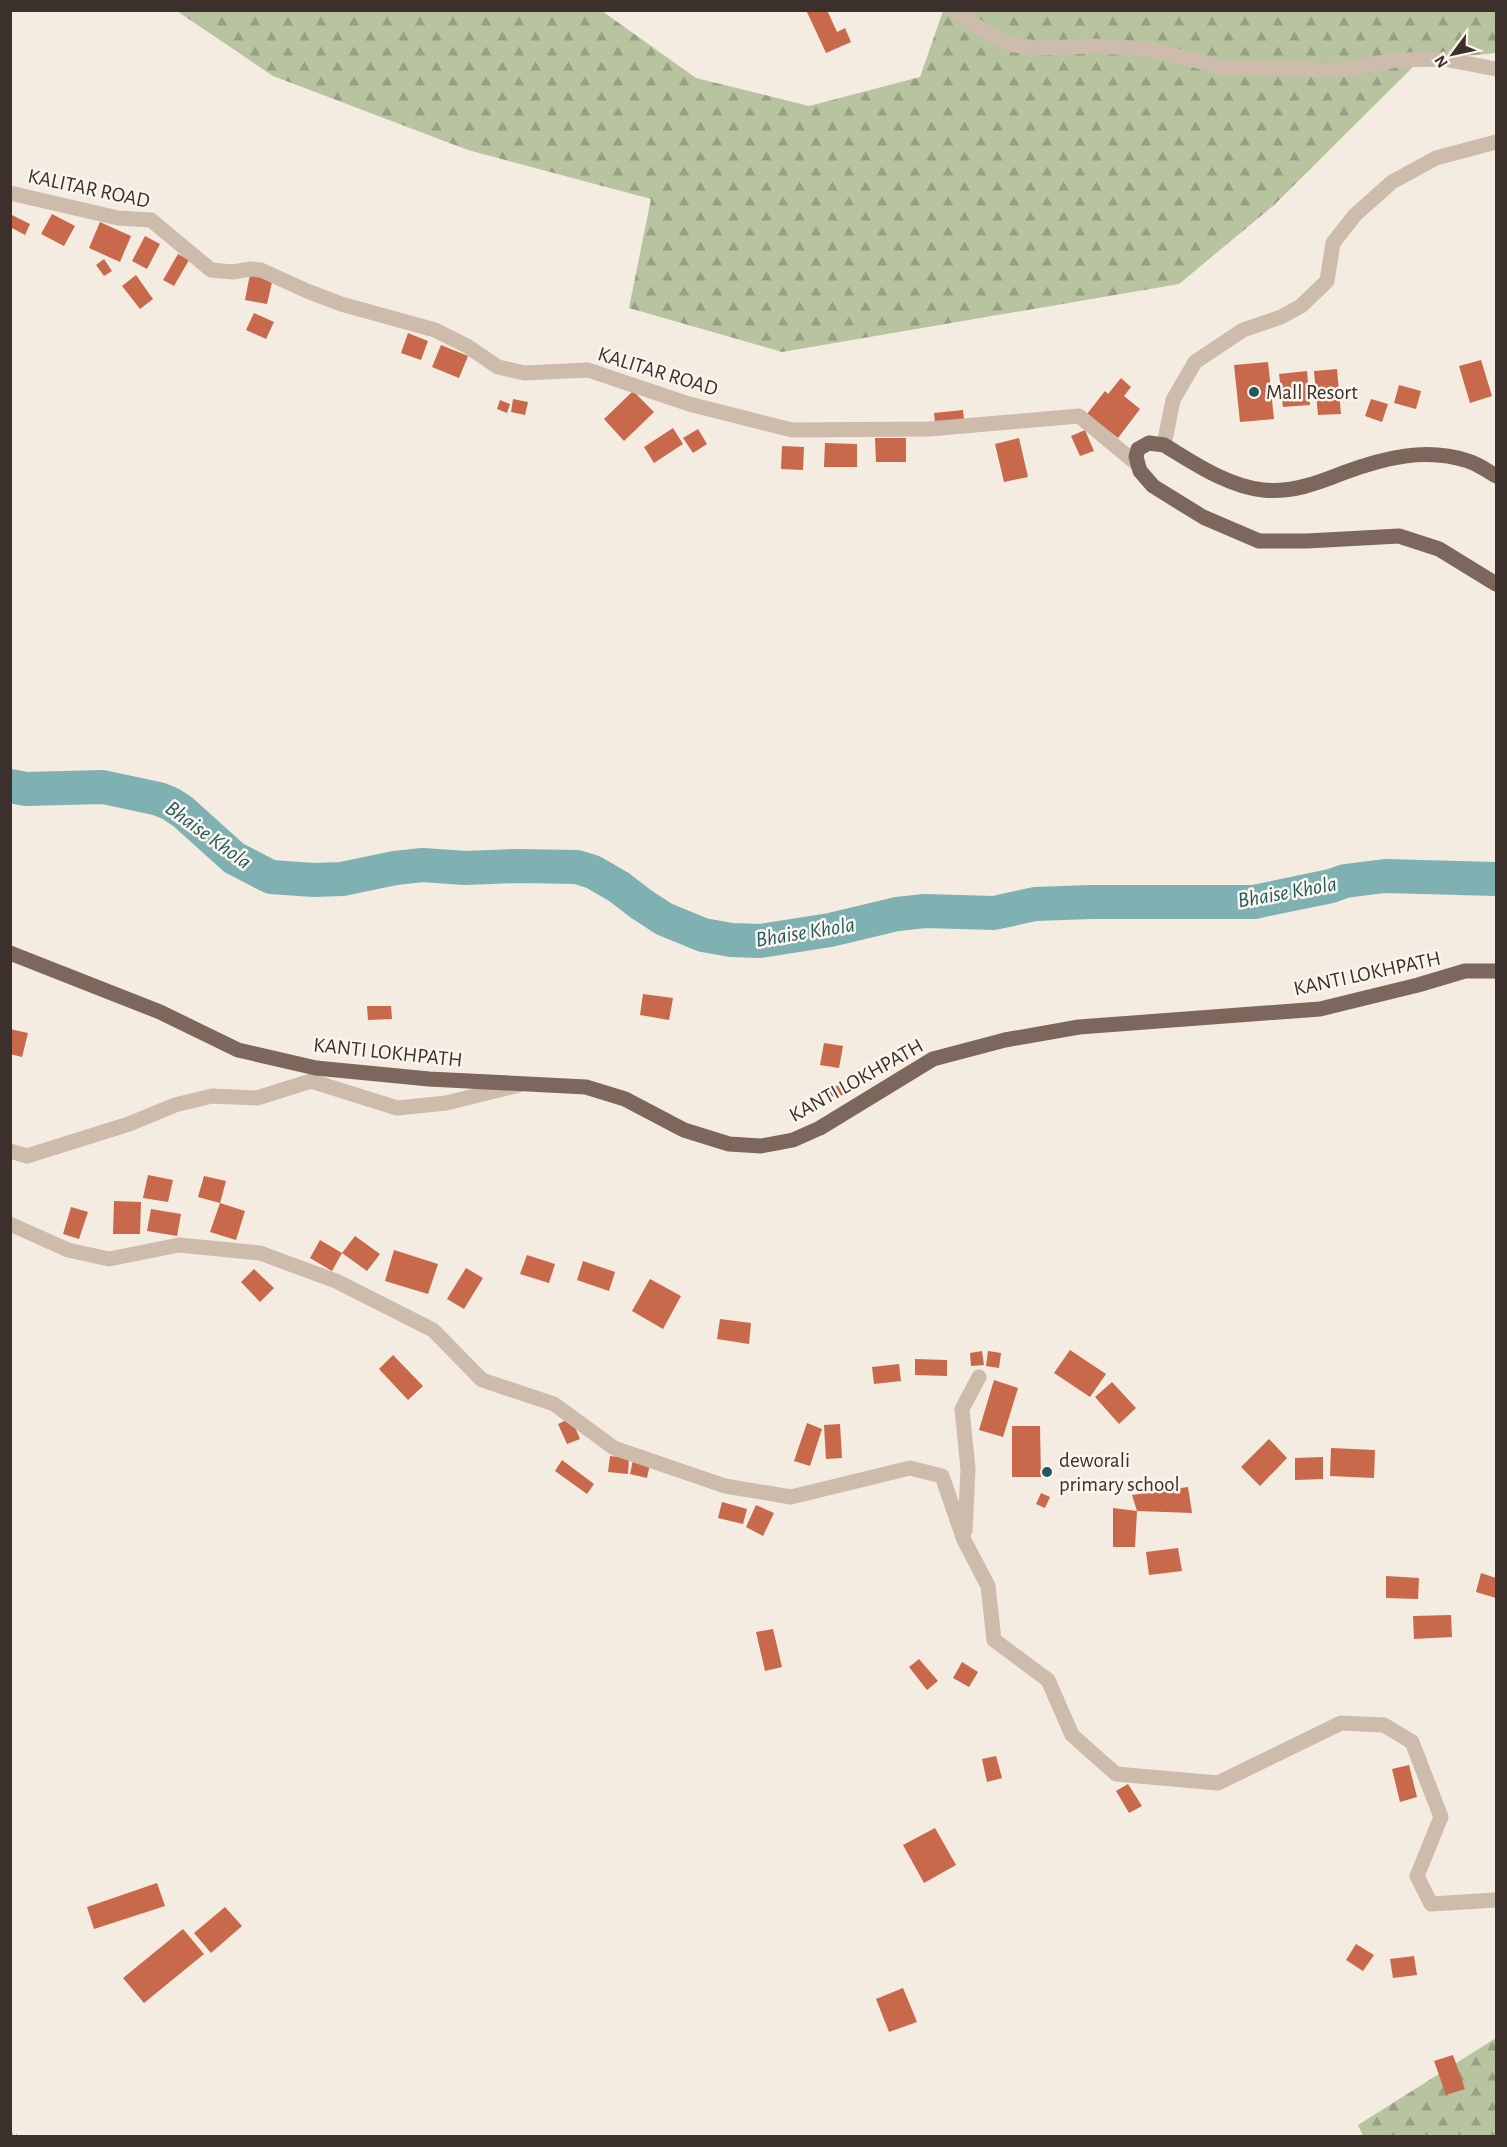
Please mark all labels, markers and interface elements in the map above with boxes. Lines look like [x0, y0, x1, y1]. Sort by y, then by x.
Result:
north arrow [1423, 24, 1483, 84]
text: N [1432, 53, 1451, 71]
street label: KALITAR ROAD [26, 165, 152, 212]
street label: KALITAR ROAD [595, 343, 720, 400]
place label: Mall Resort [1266, 382, 1358, 403]
marker: Mall Resort [1247, 385, 1261, 399]
water label: Bhaise Khola [161, 796, 256, 873]
water label: Bhaise Khola [1236, 872, 1339, 912]
water label: Bhaise Khola [754, 913, 856, 951]
street label: KANTI LOKHPATH [1292, 948, 1443, 999]
street label: KANTI LOKHPATH [312, 1034, 464, 1071]
street label: KANTI LOKHPATH [786, 1035, 927, 1126]
place label: deworali primary school [1059, 1450, 1180, 1495]
marker: deworali primary school [1040, 1465, 1054, 1479]

